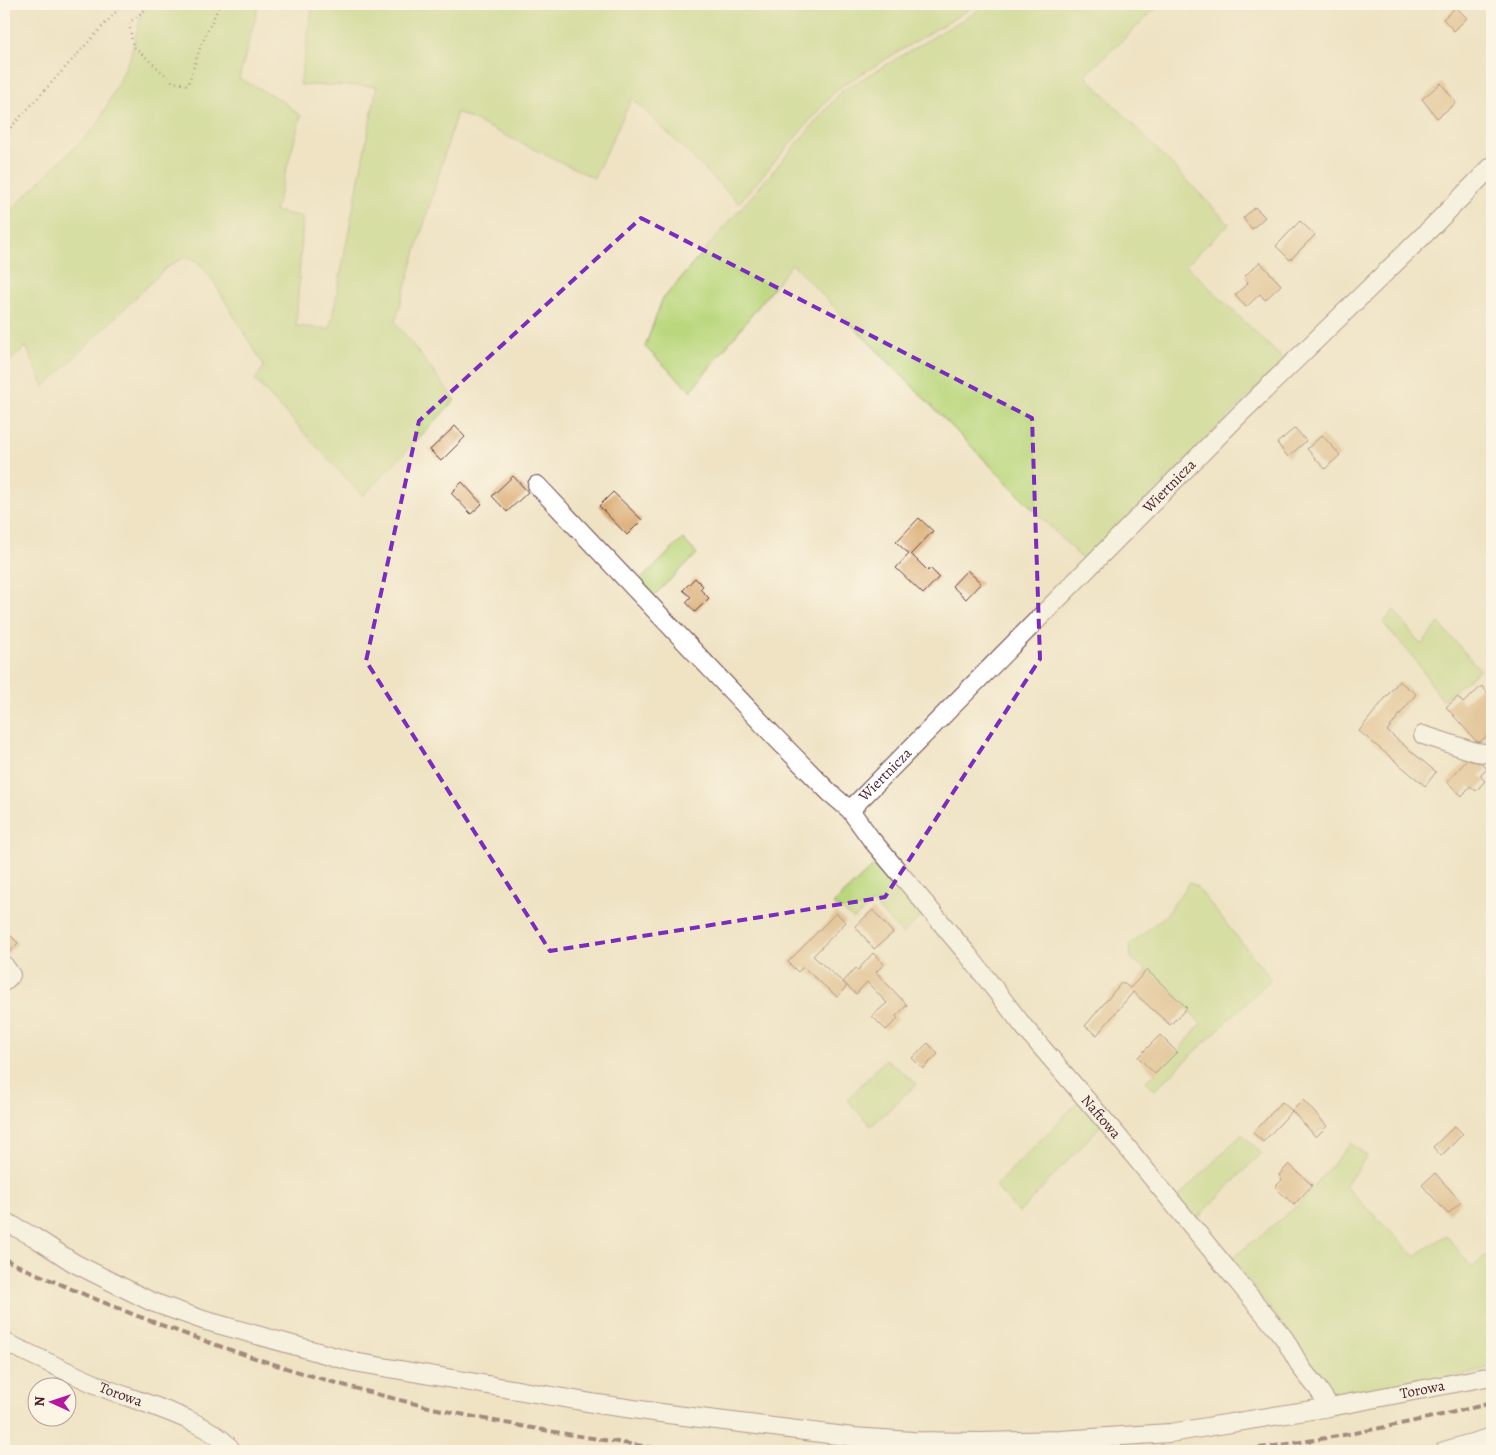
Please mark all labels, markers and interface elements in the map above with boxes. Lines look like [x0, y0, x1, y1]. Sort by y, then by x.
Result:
street label: Wiertnicza [1138, 455, 1200, 518]
street label: Wiertnicza [853, 743, 916, 806]
street label: Naftowa [1077, 1091, 1126, 1143]
street label: Torowa [1398, 1375, 1446, 1403]
street label: Torowa [96, 1377, 145, 1411]
north arrow [28, 1378, 78, 1428]
text: N [30, 1396, 49, 1407]

